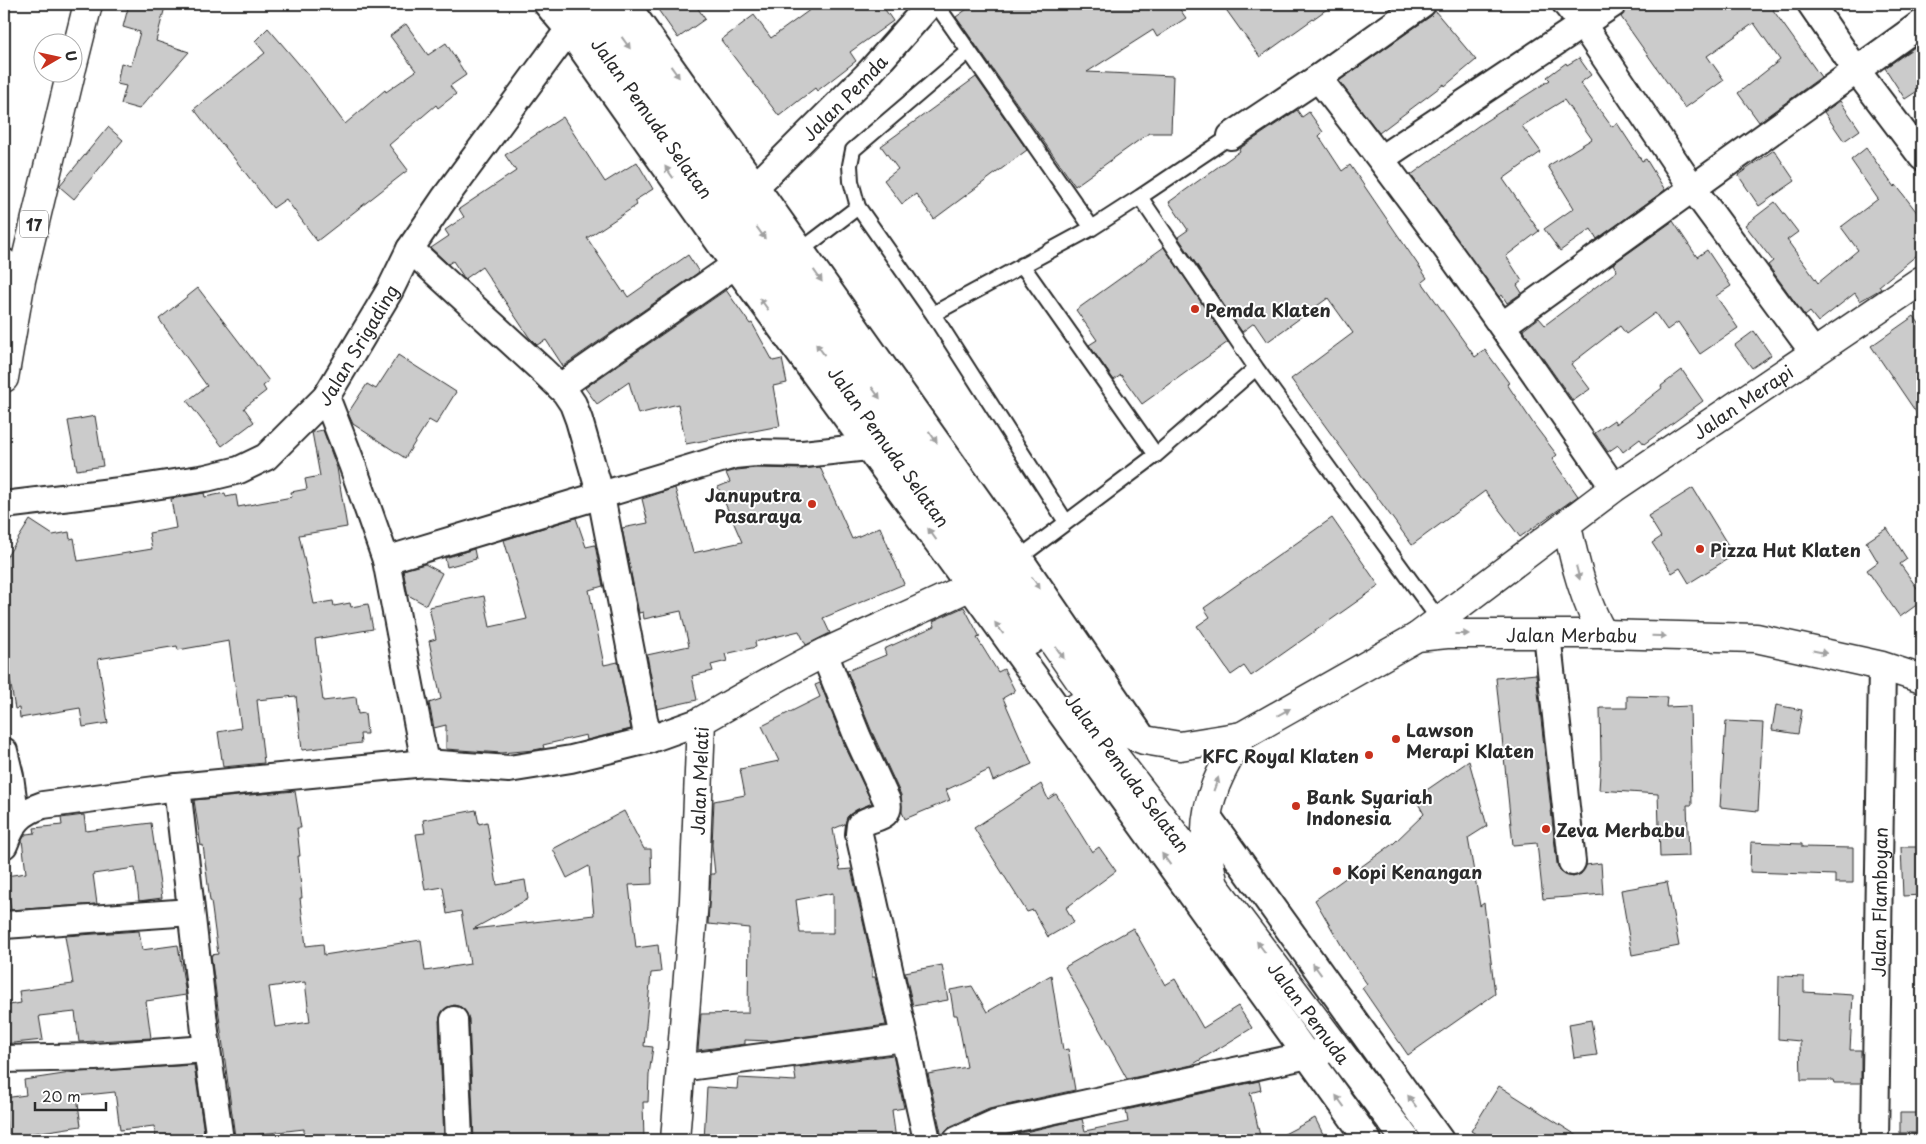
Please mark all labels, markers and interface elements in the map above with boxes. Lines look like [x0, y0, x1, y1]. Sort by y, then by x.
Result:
street label: Jalan Pemuda Selatan [585, 31, 720, 204]
north arrow [32, 32, 82, 82]
one-way arrow [621, 37, 631, 50]
street label: Jalan Pemda [795, 48, 893, 147]
text: U [60, 49, 83, 63]
one-way arrow [669, 65, 680, 78]
one-way arrow [664, 165, 674, 179]
road number: 17 [20, 210, 48, 238]
one-way arrow [756, 226, 766, 240]
one-way arrow [813, 270, 823, 283]
street label: Jalan Srigading [312, 279, 404, 411]
place label: Pemda Klaten [1205, 296, 1331, 323]
one-way arrow [758, 298, 769, 311]
marker: Pemda Klaten [1189, 303, 1201, 315]
one-way arrow [815, 343, 825, 356]
street label: Jalan Merapi [1687, 358, 1798, 445]
street label: Jalan Pemuda Selatan [822, 360, 957, 532]
one-way arrow [871, 386, 881, 400]
one-way arrow [928, 430, 938, 444]
place label: Januputra Pasaraya [705, 481, 803, 529]
marker: Januputra Pasaraya [806, 498, 818, 510]
one-way arrow [927, 527, 937, 541]
place label: Pizza Hut Klaten [1710, 536, 1861, 563]
marker: Pizza Hut Klaten [1694, 543, 1706, 555]
one-way arrow [1574, 566, 1582, 581]
one-way arrow [1031, 576, 1041, 590]
one-way arrow [994, 621, 1004, 634]
street label: Jalan Merbabu [1506, 621, 1638, 648]
one-way arrow [1454, 630, 1470, 638]
one-way arrow [1652, 632, 1668, 640]
one-way arrow [1055, 646, 1065, 659]
one-way arrow [1813, 648, 1828, 656]
street label: Jalan Pemuda Selatan [1059, 688, 1197, 858]
one-way arrow [1277, 708, 1291, 716]
place label: Lawson Merapi Klaten [1406, 716, 1534, 764]
street label: Jalan Melati [683, 726, 714, 836]
marker: Lawson Merapi Klaten [1390, 733, 1402, 745]
place label: KFC Royal Klaten [1202, 742, 1359, 769]
marker: KFC Royal Klaten [1363, 749, 1375, 761]
one-way arrow [1212, 776, 1220, 791]
place label: Bank Syariah Indonesia [1306, 783, 1433, 831]
marker: Bank Syariah Indonesia [1290, 800, 1302, 812]
place label: Zeva Merbabu [1556, 816, 1685, 843]
marker: Zeva Merbabu [1540, 823, 1552, 835]
street label: Jalan Flamboyan [1864, 827, 1893, 977]
one-way arrow [1161, 852, 1171, 866]
place label: Kopi Kenangan [1347, 858, 1482, 885]
marker: Kopi Kenangan [1331, 865, 1343, 877]
one-way arrow [1256, 940, 1266, 954]
street label: Jalan Pemuda [1262, 955, 1357, 1069]
one-way arrow [1312, 962, 1322, 976]
scale bar [35, 1079, 106, 1111]
text: 20 m [42, 1084, 81, 1107]
one-way arrow [1407, 1094, 1417, 1108]
one-way arrow [1334, 1095, 1345, 1108]

